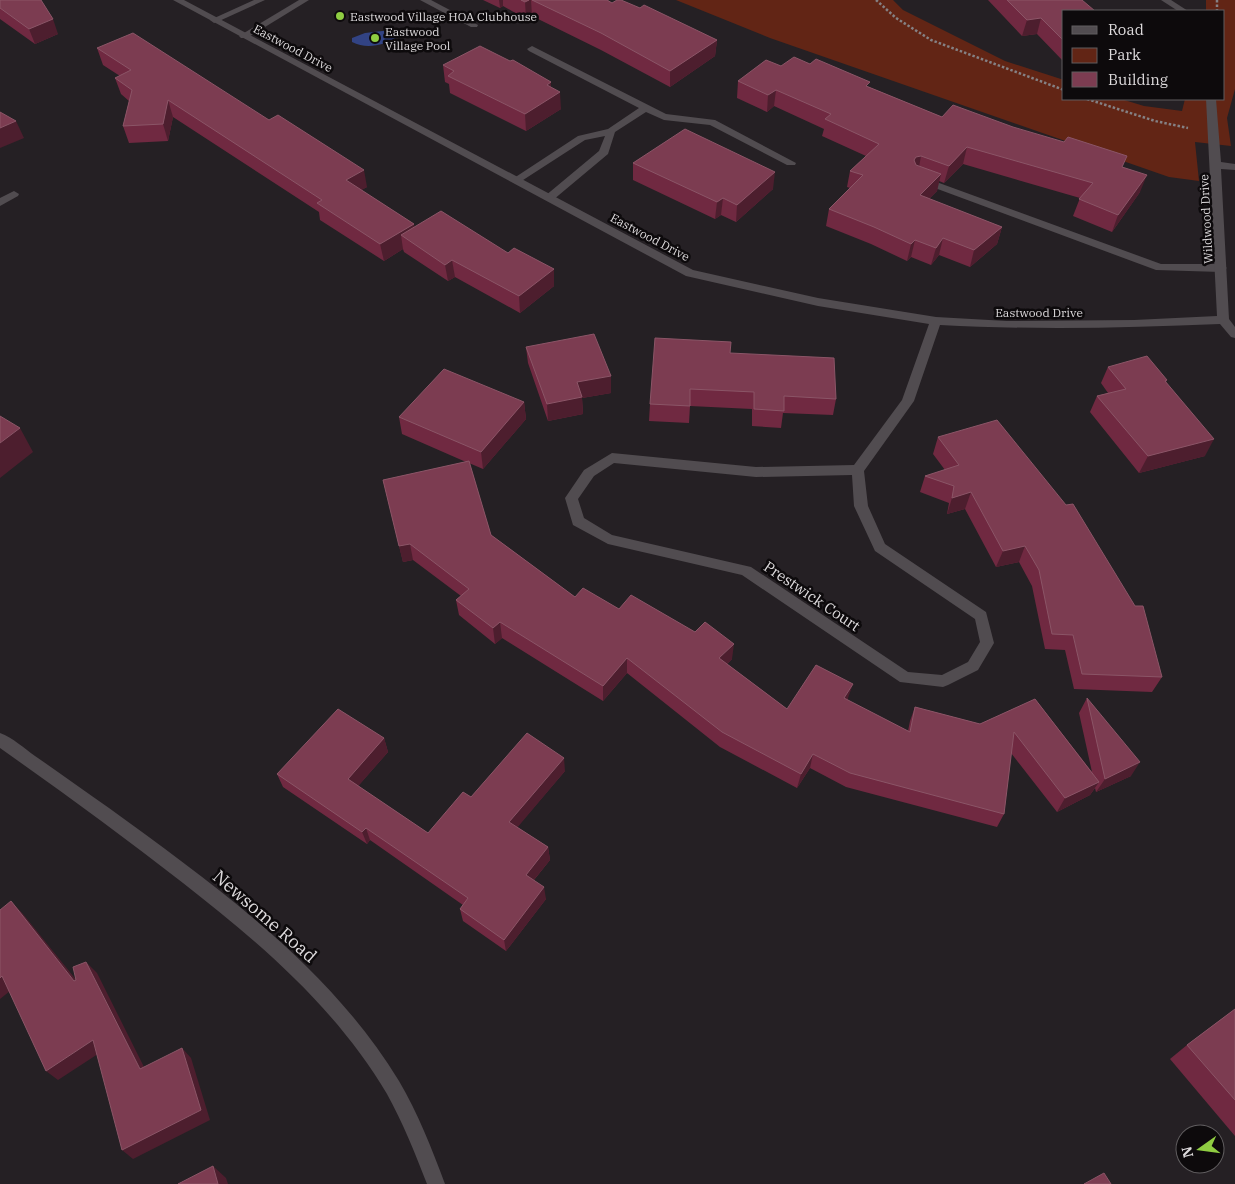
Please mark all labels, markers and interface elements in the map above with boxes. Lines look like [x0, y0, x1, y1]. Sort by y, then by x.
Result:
place label: Eastwood Village HOA Clubhouse [350, 9, 537, 24]
marker: Eastwood Village HOA Clubhouse [334, 10, 346, 22]
legend [1062, 10, 1225, 100]
text: Road [1108, 20, 1144, 39]
street label: Eastwood Drive [251, 21, 335, 75]
place label: Eastwood Village Pool [385, 24, 451, 53]
marker: Eastwood Village Pool [369, 32, 381, 44]
text: Park [1108, 45, 1141, 64]
text: Building [1108, 70, 1168, 89]
street label: Wildwood Drive [1196, 174, 1216, 264]
street label: Eastwood Drive [608, 210, 692, 264]
street label: Eastwood Drive [995, 305, 1083, 320]
street label: Prestwick Court [760, 557, 864, 635]
street label: Newsome Road [208, 865, 322, 967]
north arrow [1175, 1124, 1225, 1174]
text: N [1177, 1145, 1197, 1160]

